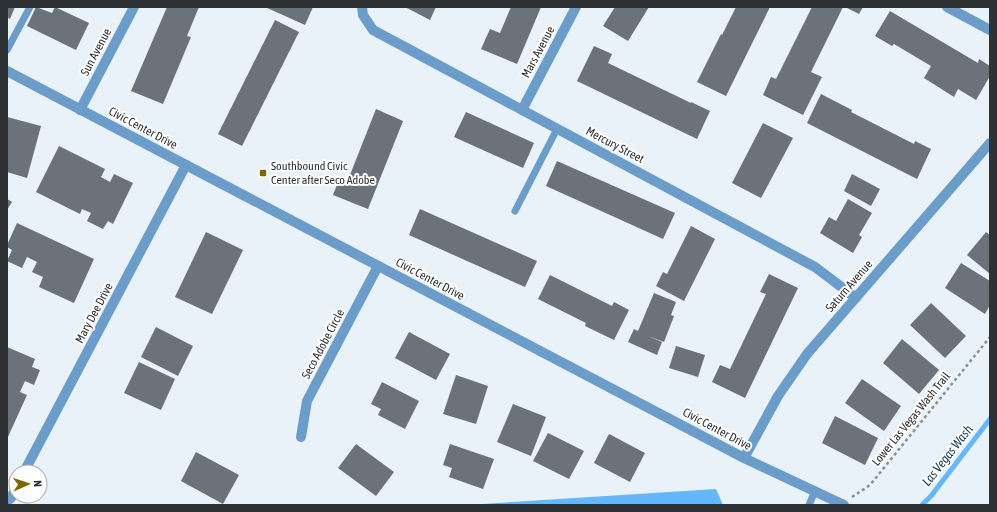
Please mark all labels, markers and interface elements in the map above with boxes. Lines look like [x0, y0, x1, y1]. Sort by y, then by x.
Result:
street label: Mars Avenue [519, 24, 557, 80]
street label: Sun Avenue [78, 26, 114, 78]
street label: Civic Center Drive [106, 104, 180, 152]
street label: Mercury Street [584, 124, 647, 166]
place label: Southbound Civic Center after Seco Adobe [271, 159, 375, 187]
marker: Southbound Civic Center after Seco Adobe [258, 168, 268, 178]
street label: Civic Center Drive [393, 255, 467, 303]
street label: Saturn Avenue [823, 257, 875, 315]
street label: Mary Dee Drive [72, 280, 116, 346]
street label: Seco Adobe Circle [299, 307, 347, 381]
street label: Lower Las Vegas Wash Trail [869, 369, 953, 469]
street label: Civic Center Drive [680, 405, 754, 453]
water label: Las Vegas Wash [918, 421, 976, 489]
north arrow [8, 464, 48, 504]
text: N [32, 480, 44, 487]

